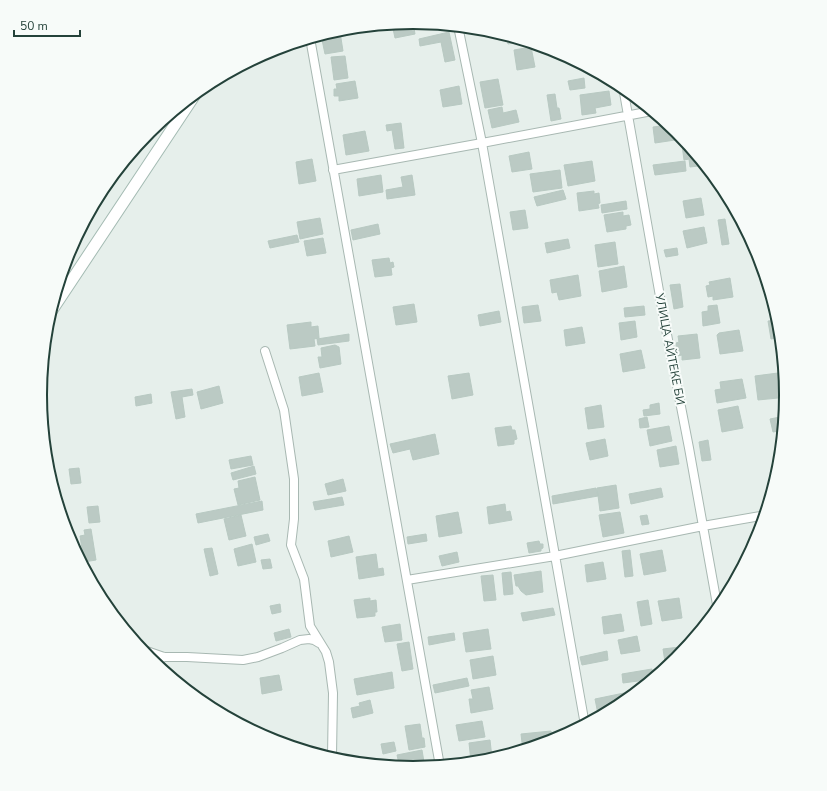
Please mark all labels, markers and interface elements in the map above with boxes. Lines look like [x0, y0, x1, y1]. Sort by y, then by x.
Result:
scale bar [14, 12, 80, 38]
text: 50 m [20, 18, 48, 34]
street label: УЛИЦА АЙТЕКЕ БИ [651, 291, 689, 406]

